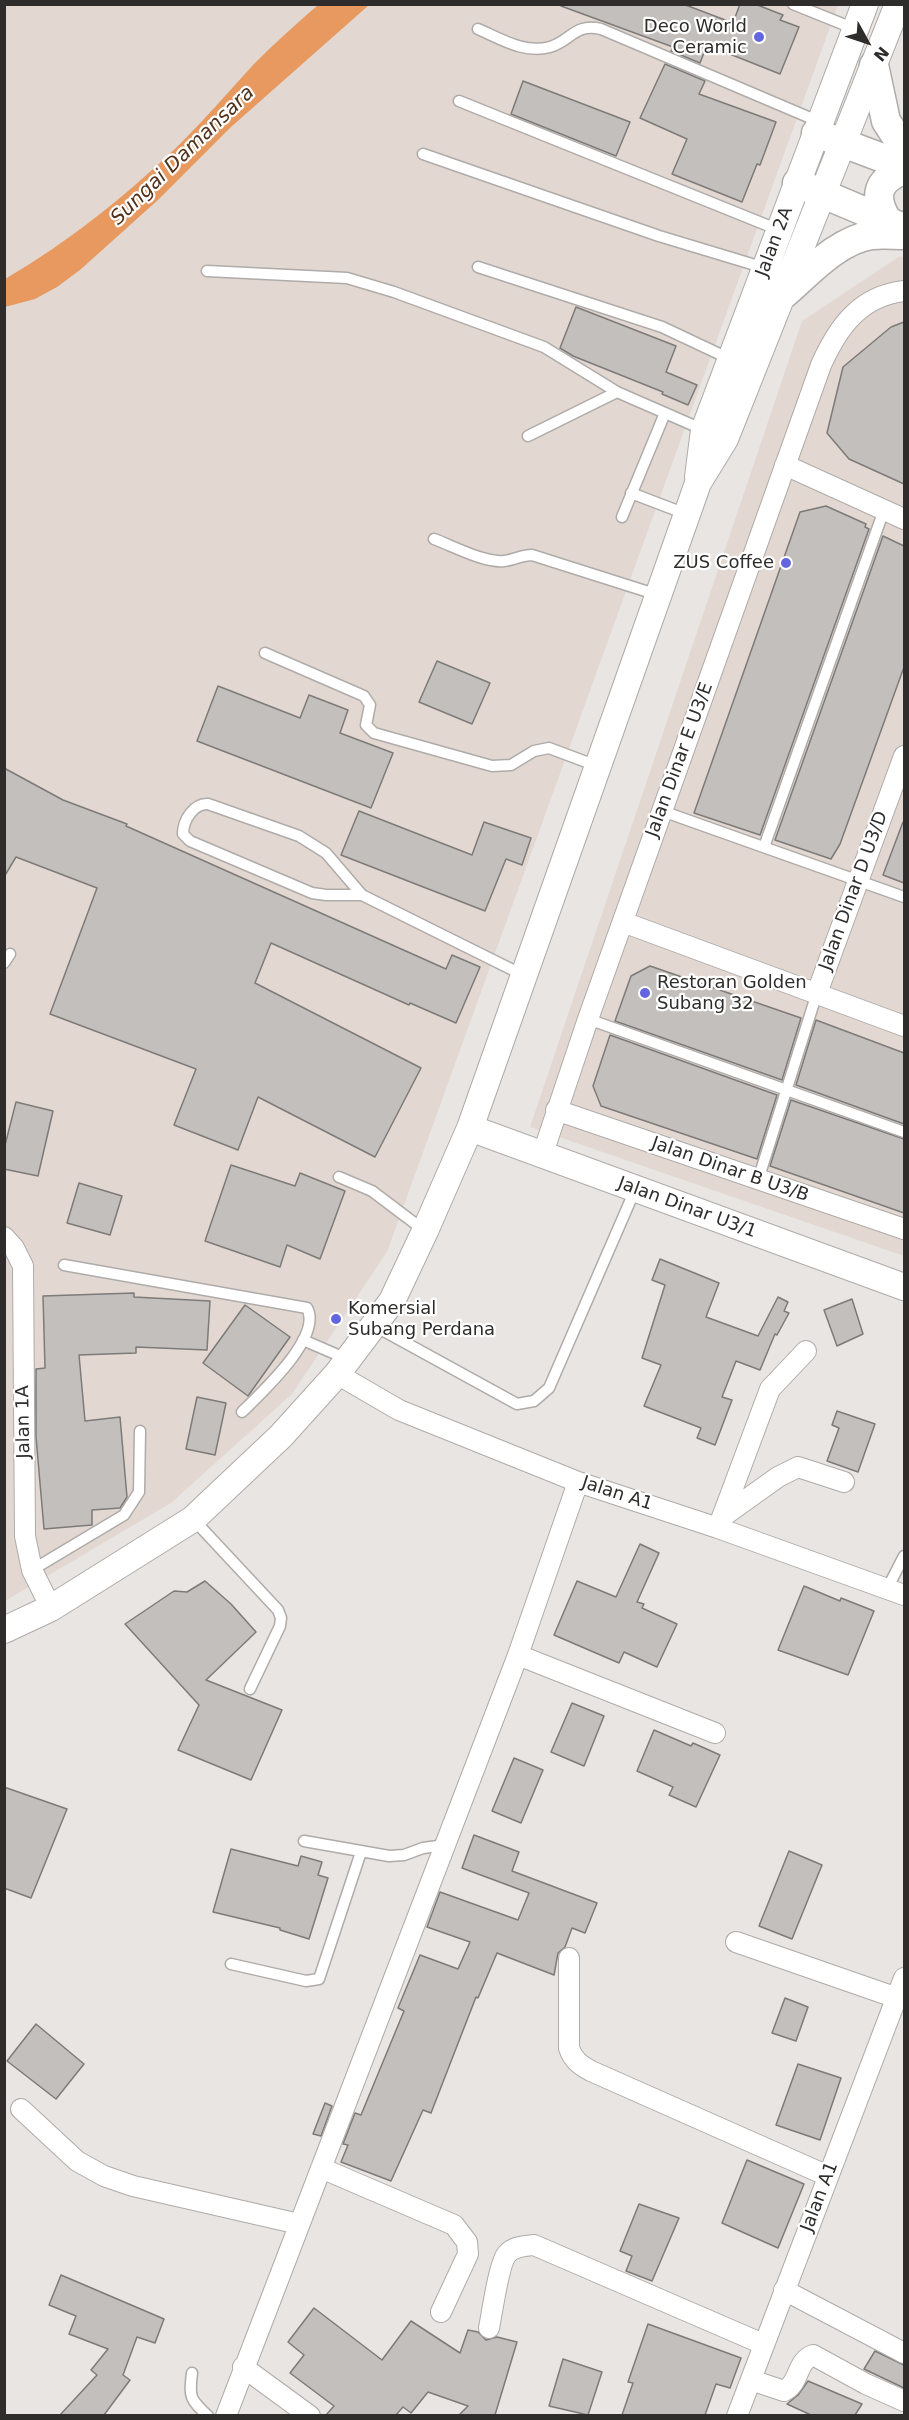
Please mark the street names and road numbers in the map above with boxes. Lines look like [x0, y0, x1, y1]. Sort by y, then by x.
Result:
street label: Jalan 2A [752, 204, 798, 280]
street label: Jalan Dinar E U3/E [642, 680, 718, 840]
street label: Jalan Dinar D U3/D [815, 808, 893, 974]
street label: Jalan Dinar B U3/B [648, 1133, 812, 1207]
street label: Jalan Dinar U3/1 [615, 1173, 759, 1243]
street label: Jalan 1A [13, 1385, 35, 1459]
street label: Jalan A1 [579, 1472, 655, 1516]
street label: Jalan A1 [797, 2159, 843, 2235]

